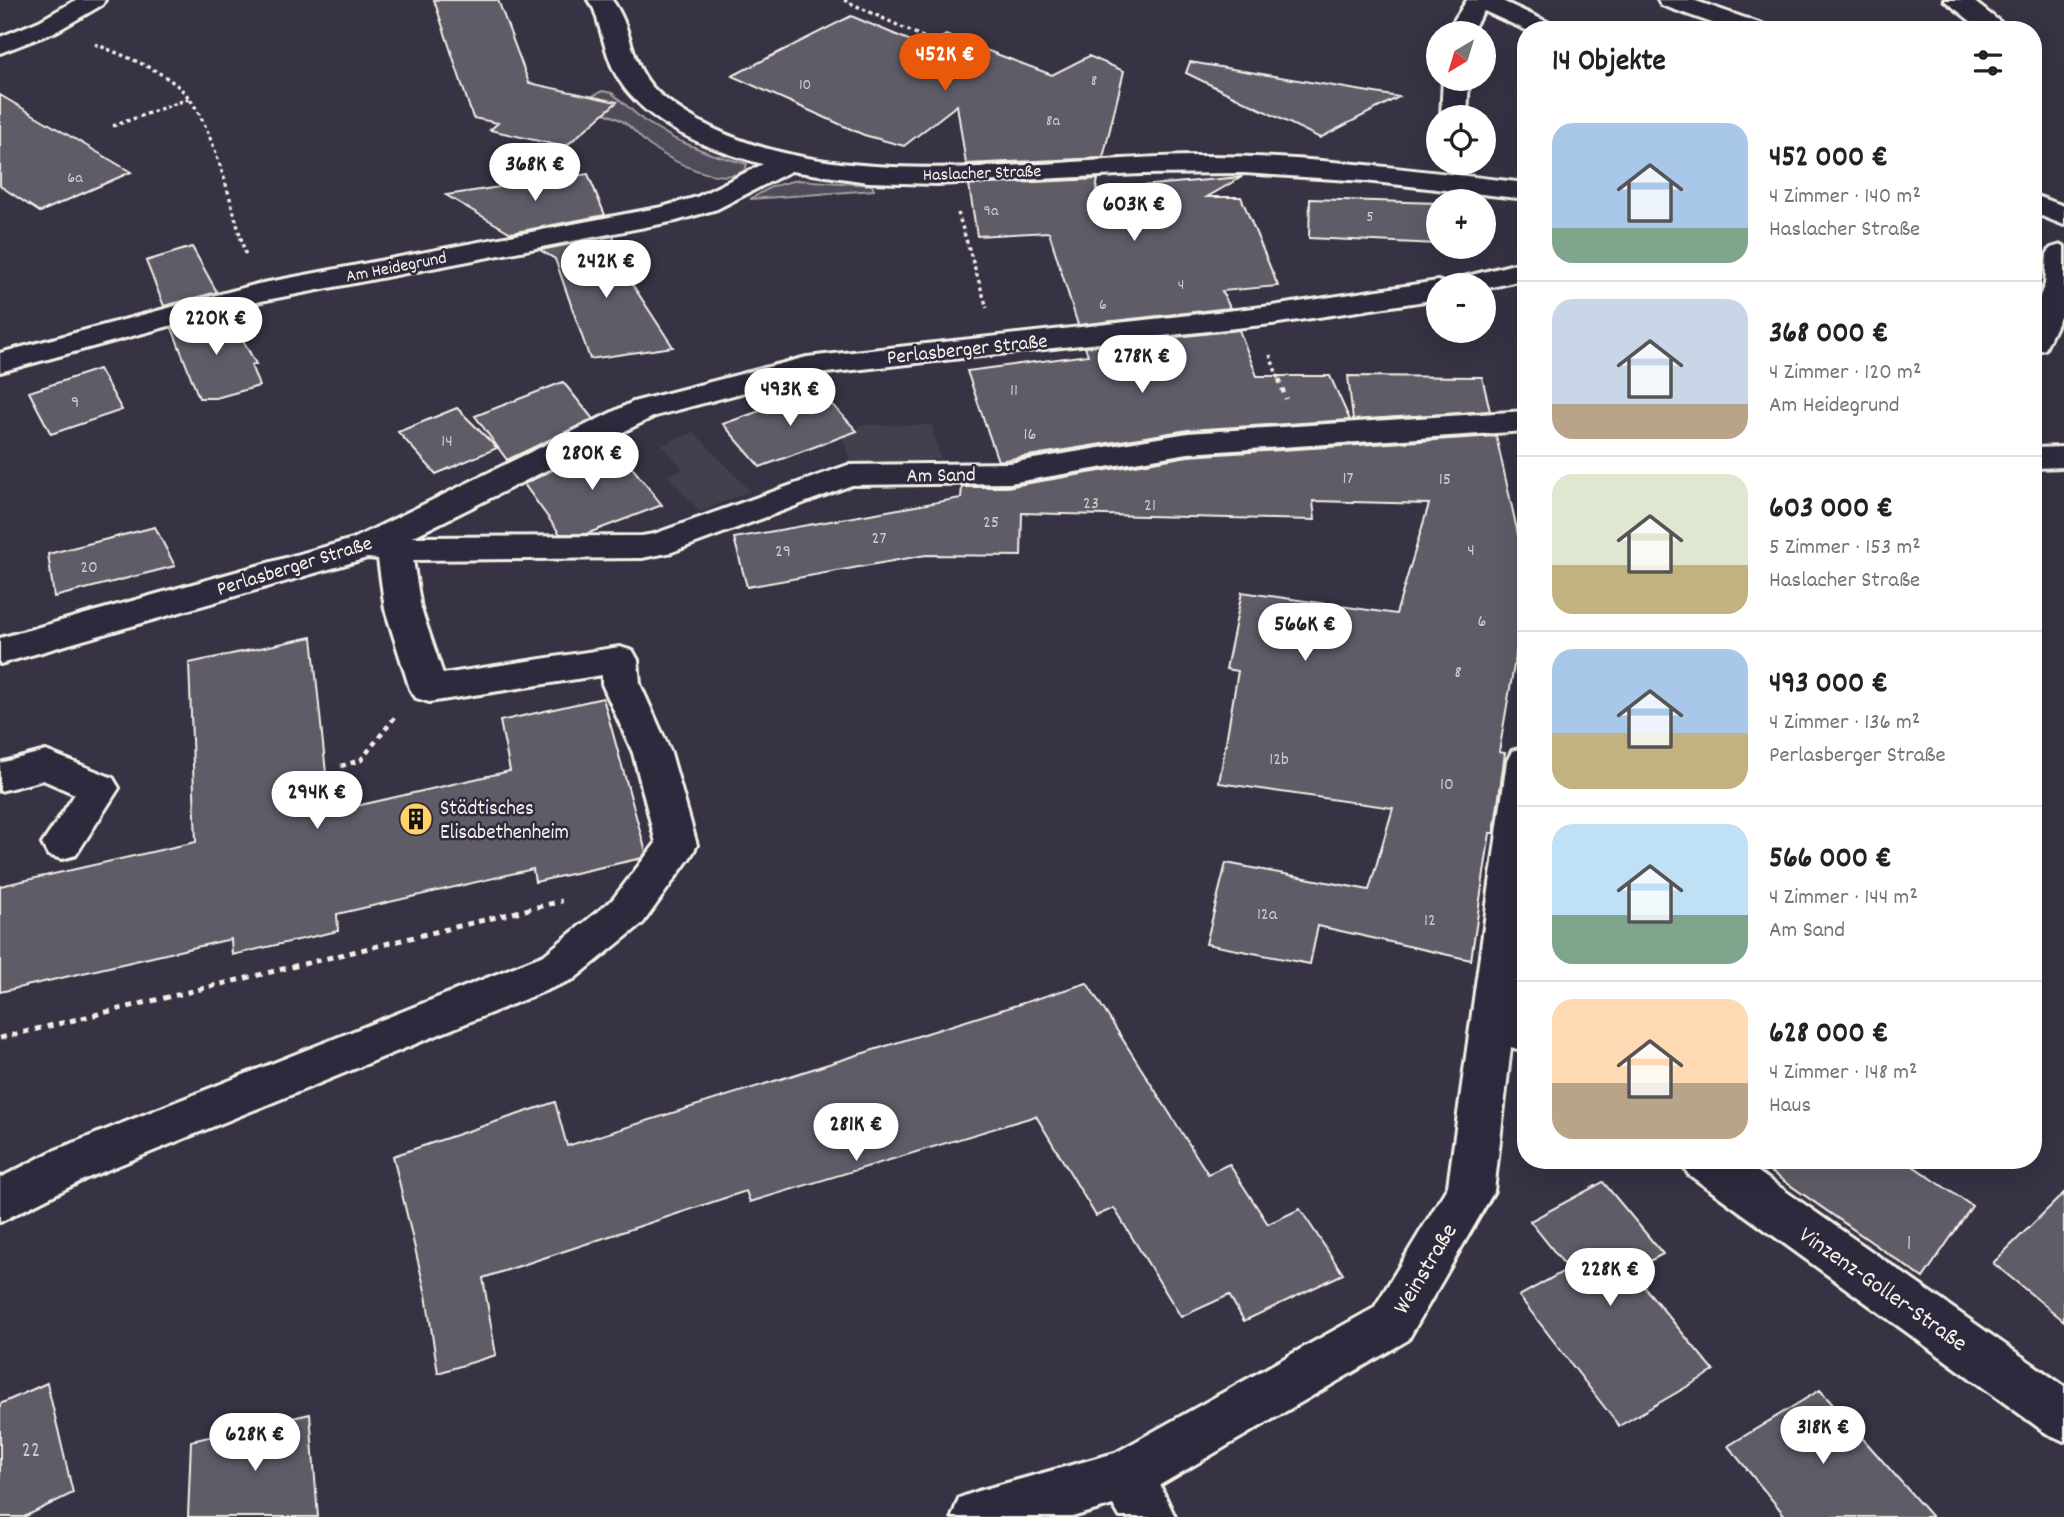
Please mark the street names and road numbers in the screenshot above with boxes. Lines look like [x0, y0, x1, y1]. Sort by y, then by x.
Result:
street label: Haslacher Straße [923, 160, 1042, 189]
street label: Am Heidegrund [344, 246, 449, 290]
street label: Perlasberger Straße [886, 328, 1049, 374]
street label: Am Sand [906, 461, 976, 493]
street label: Perlasberger Straße [213, 530, 376, 606]
street label: Weinstraße [1386, 1218, 1467, 1322]
street label: Vinzenz-Goller-Straße [1791, 1220, 1973, 1361]

